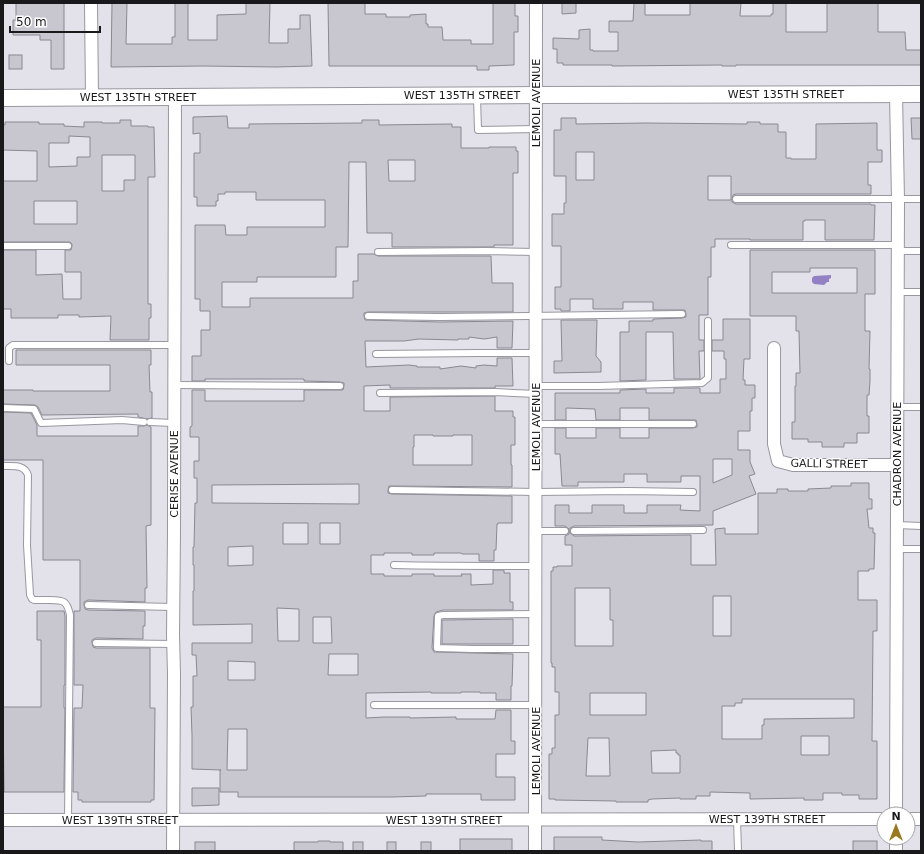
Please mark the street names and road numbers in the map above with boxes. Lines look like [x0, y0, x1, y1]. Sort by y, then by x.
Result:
street label: LEMOLI AVENUE [530, 59, 543, 147]
street label: WEST 135TH STREET [728, 88, 845, 101]
street label: WEST 135TH STREET [404, 89, 521, 102]
street label: WEST 135TH STREET [80, 91, 197, 104]
street label: LEMOLI AVENUE [530, 383, 543, 471]
street label: CHADRON AVENUE [891, 402, 904, 506]
street label: CERISE AVENUE [168, 430, 181, 518]
street label: GALLI STREET [790, 457, 868, 471]
street label: LEMOLI AVENUE [530, 707, 543, 795]
street label: WEST 139TH STREET [709, 813, 826, 826]
street label: WEST 139TH STREET [62, 814, 179, 827]
street label: WEST 139TH STREET [386, 814, 503, 827]

